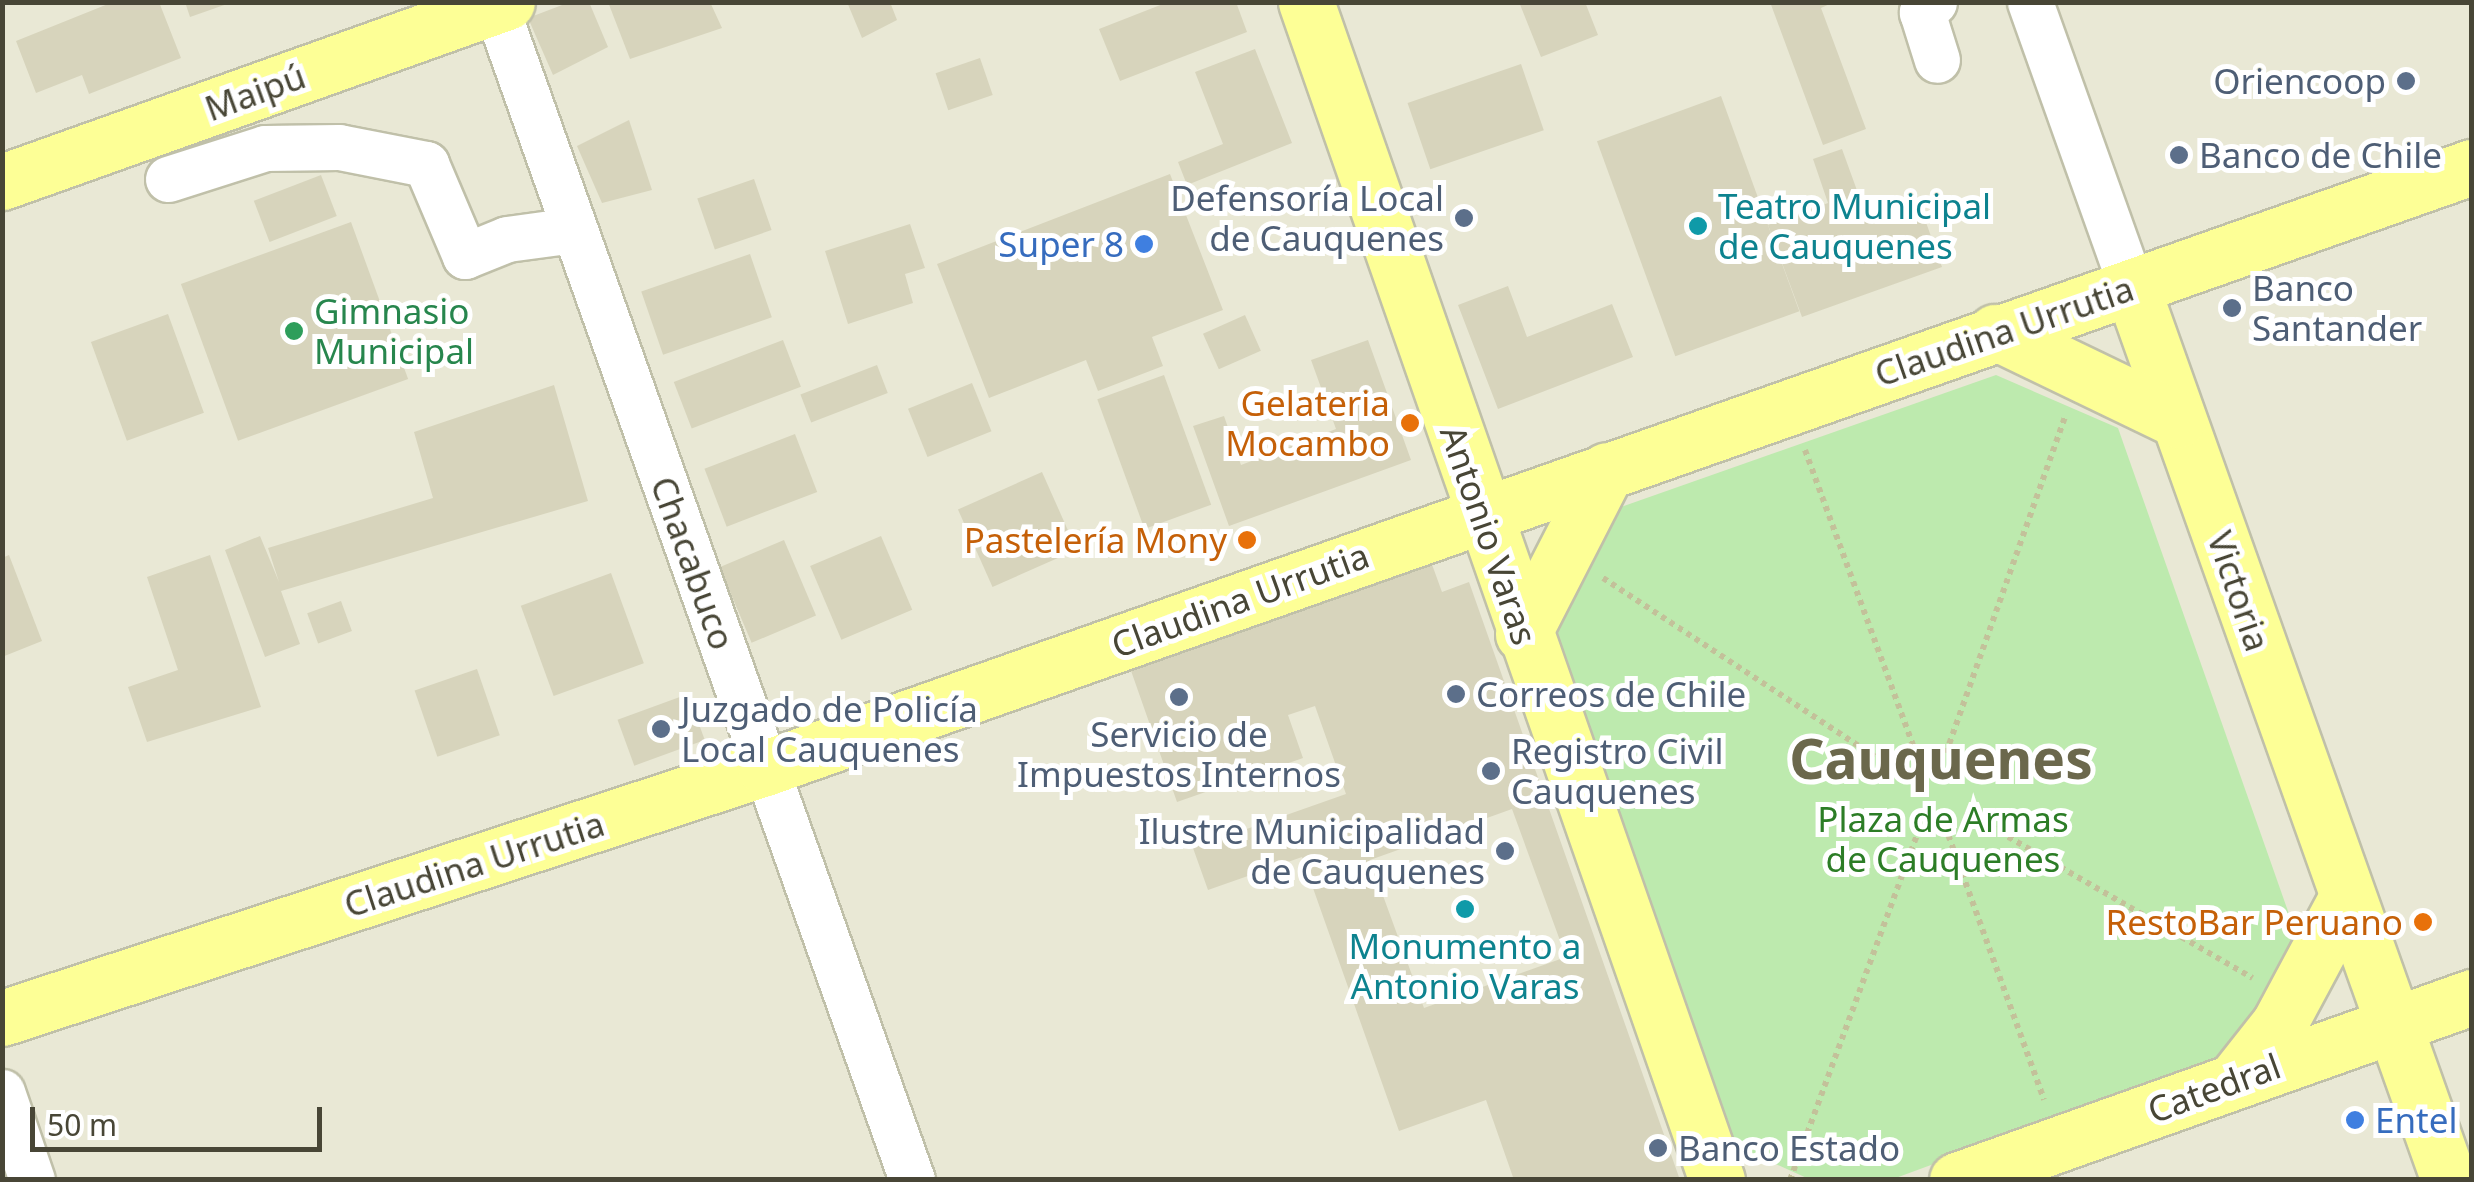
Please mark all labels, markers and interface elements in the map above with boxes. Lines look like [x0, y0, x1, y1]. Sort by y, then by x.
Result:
street label: Maipú [199, 55, 311, 129]
place label: Oriencoop [2213, 60, 2386, 102]
marker: Oriencoop [2395, 70, 2417, 92]
place label: Banco de Chile [2199, 134, 2442, 176]
marker: Banco de Chile [2168, 144, 2190, 166]
place label: Defensoría Local de Cauquenes [1170, 177, 1444, 259]
place label: Teatro Municipal de Cauquenes [1718, 185, 1991, 267]
marker: Defensoría Local de Cauquenes [1453, 207, 1475, 229]
marker: Teatro Municipal de Cauquenes [1687, 215, 1709, 237]
place label: Super 8 [998, 223, 1124, 265]
marker: Super 8 [1133, 233, 1155, 255]
street label: Claudina Urrutia [1869, 267, 2139, 395]
place label: Banco Santander [2252, 267, 2422, 349]
place label: Gimnasio Municipal [314, 290, 474, 372]
marker: Banco Santander [2221, 297, 2243, 319]
marker: Gimnasio Municipal [283, 320, 305, 342]
place label: Gelateria Mocambo [1225, 382, 1390, 464]
marker: Gelateria Mocambo [1399, 412, 1421, 434]
street label: Antonio Varas [1432, 420, 1546, 650]
street label: Chacabuco [642, 471, 744, 655]
place label: Pastelería Mony [964, 519, 1227, 561]
street label: Victoria [2199, 526, 2279, 656]
marker: Pastelería Mony [1236, 529, 1258, 551]
street label: Claudina Urrutia [1106, 534, 1374, 666]
place label: Correos de Chile [1476, 673, 1746, 715]
marker: Correos de Chile [1445, 683, 1467, 705]
marker: Servicio de Impuestos Internos [1168, 686, 1190, 708]
place label: Juzgado de Policía Local Cauquenes [681, 688, 978, 770]
place label: Servicio de Impuestos Internos [1017, 713, 1341, 795]
marker: Juzgado de Policía Local Cauquenes [650, 718, 672, 740]
district label: Cauquenes [1789, 725, 2093, 791]
place label: Registro Civil Cauquenes [1511, 730, 1723, 812]
marker: Registro Civil Cauquenes [1480, 760, 1502, 782]
park label: Plaza de Armas de Cauquenes [1817, 798, 2069, 880]
street label: Claudina Urrutia [339, 802, 609, 926]
place label: Ilustre Municipalidad de Cauquenes [1139, 810, 1485, 892]
marker: Ilustre Municipalidad de Cauquenes [1494, 840, 1516, 862]
marker: Monumento a Antonio Varas [1454, 898, 1476, 920]
place label: RestoBar Peruano [2106, 901, 2403, 943]
marker: RestoBar Peruano [2412, 911, 2434, 933]
place label: Monumento a Antonio Varas [1349, 925, 1581, 1007]
street label: Catedral [2142, 1045, 2286, 1131]
scale bar [35, 1087, 328, 1149]
place label: Entel [2375, 1099, 2457, 1141]
text: 50 m [47, 1104, 117, 1145]
marker: Entel [2344, 1109, 2366, 1131]
place label: Banco Estado [1678, 1127, 1900, 1169]
marker: Banco Estado [1647, 1137, 1669, 1159]

